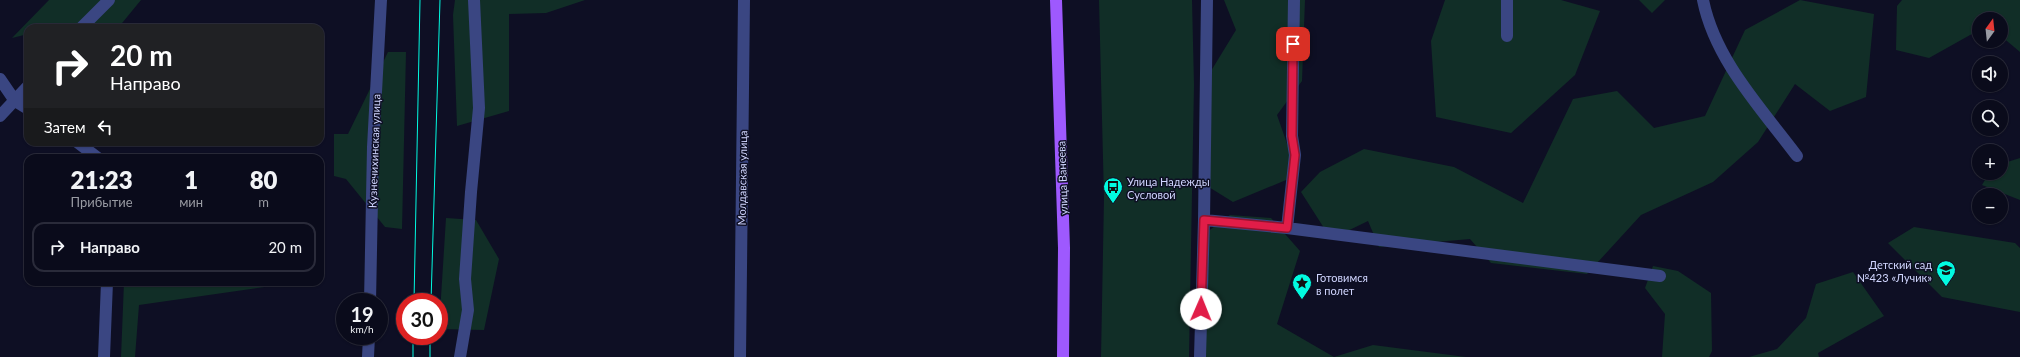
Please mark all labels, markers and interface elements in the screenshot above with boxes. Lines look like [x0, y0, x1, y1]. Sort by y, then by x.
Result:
north arrow [1972, 12, 2008, 48]
map controls [1972, 12, 2008, 224]
pin [1276, 27, 1310, 61]
icon: arrive [1282, 33, 1304, 55]
text: 20 m [110, 38, 173, 72]
icon: right [44, 40, 96, 92]
button: sound [1972, 56, 2008, 92]
text: Направо [110, 72, 181, 94]
street label: Кузнечихинская улица [366, 94, 382, 208]
button: search [1972, 100, 2008, 136]
icon: left [94, 116, 116, 138]
text: Затем [44, 118, 86, 136]
street label: Молдавская улица [735, 130, 749, 226]
street label: улица Ванеева [1054, 141, 1070, 215]
button: + [1972, 144, 2008, 180]
text: 21:23 [71, 165, 133, 194]
text: 1 [184, 165, 198, 194]
text: 80 [250, 165, 277, 194]
place label: Улица Надежды Сусловой [1127, 175, 1210, 201]
bus stop icon: Улица Надежды Сусловой [1102, 176, 1124, 204]
button: − [1972, 188, 2008, 224]
text: Прибытие [71, 194, 133, 210]
text: мин [179, 194, 203, 210]
text: m [258, 194, 269, 210]
icon: right [46, 236, 68, 258]
text: Направо [80, 238, 140, 256]
text: 20 m [268, 238, 302, 256]
place label: Детский сад №423 «Лучик» [1857, 258, 1932, 284]
school or university icon: Детский сад №423 «Лучик» [1935, 259, 1957, 287]
place label: Готовимся в полет [1316, 271, 1368, 297]
place icon: Готовимся в полет [1291, 272, 1313, 300]
position arrow [1180, 288, 1222, 330]
speed limit sign: 30 [396, 293, 448, 345]
text: 19 [350, 302, 374, 326]
text: km/h [350, 323, 374, 335]

